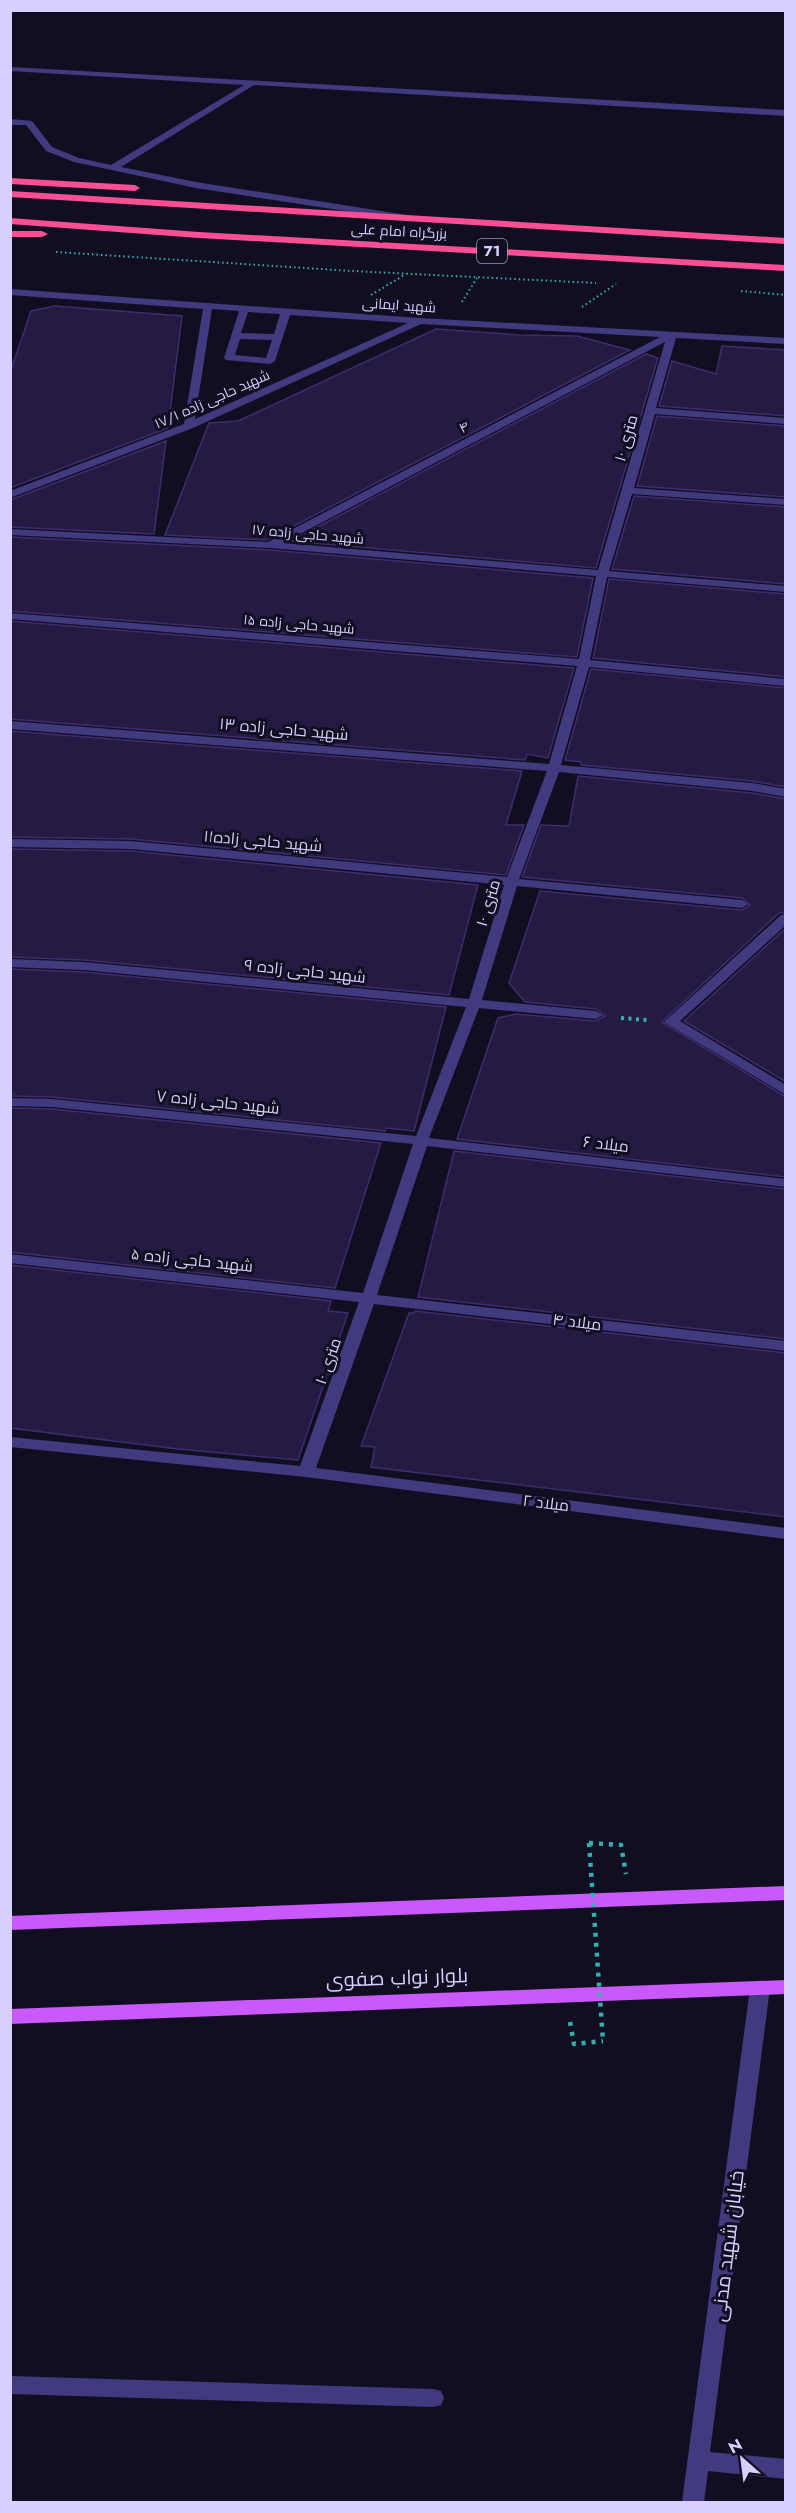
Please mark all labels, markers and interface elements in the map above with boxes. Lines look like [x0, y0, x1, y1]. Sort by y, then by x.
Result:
street label: بزرگراه امام علی [350, 218, 448, 244]
road number: 71 [477, 239, 507, 263]
street label: شهید ایمانی [361, 292, 437, 318]
street label: شهید حاجی زاده ۱۷/۱ [151, 365, 273, 433]
street label: ۱۰ متری [608, 412, 644, 464]
street label: ۴ [455, 416, 473, 438]
street label: شهید حاجی زاده ۱۷ [251, 519, 365, 549]
street label: شهید حاجی زاده ۱۵ [243, 609, 355, 639]
street label: شهید حاجی زاده ۱۳ [219, 712, 349, 746]
street label: شهید حاجی زاده۱۱ [203, 824, 323, 858]
street label: ۱۰ متری [470, 877, 506, 929]
street label: شهید حاجی زاده ۹ [243, 953, 367, 989]
street label: شهید حاجی زاده ۷ [155, 1084, 281, 1120]
street label: میلاد ۶ [582, 1130, 630, 1158]
street label: شهید حاجی زاده ۵ [130, 1242, 254, 1278]
street label: میلاد ۴ [551, 1308, 603, 1336]
street label: ۱۰ متری [309, 1335, 347, 1387]
street label: میلاد ۲ [521, 1489, 571, 1517]
street label: بلوار نواب صفوی [325, 1961, 469, 1995]
street label: خیابان شهید مدنی [704, 2169, 752, 2323]
north arrow [712, 2429, 772, 2489]
text: N [724, 2433, 746, 2459]

